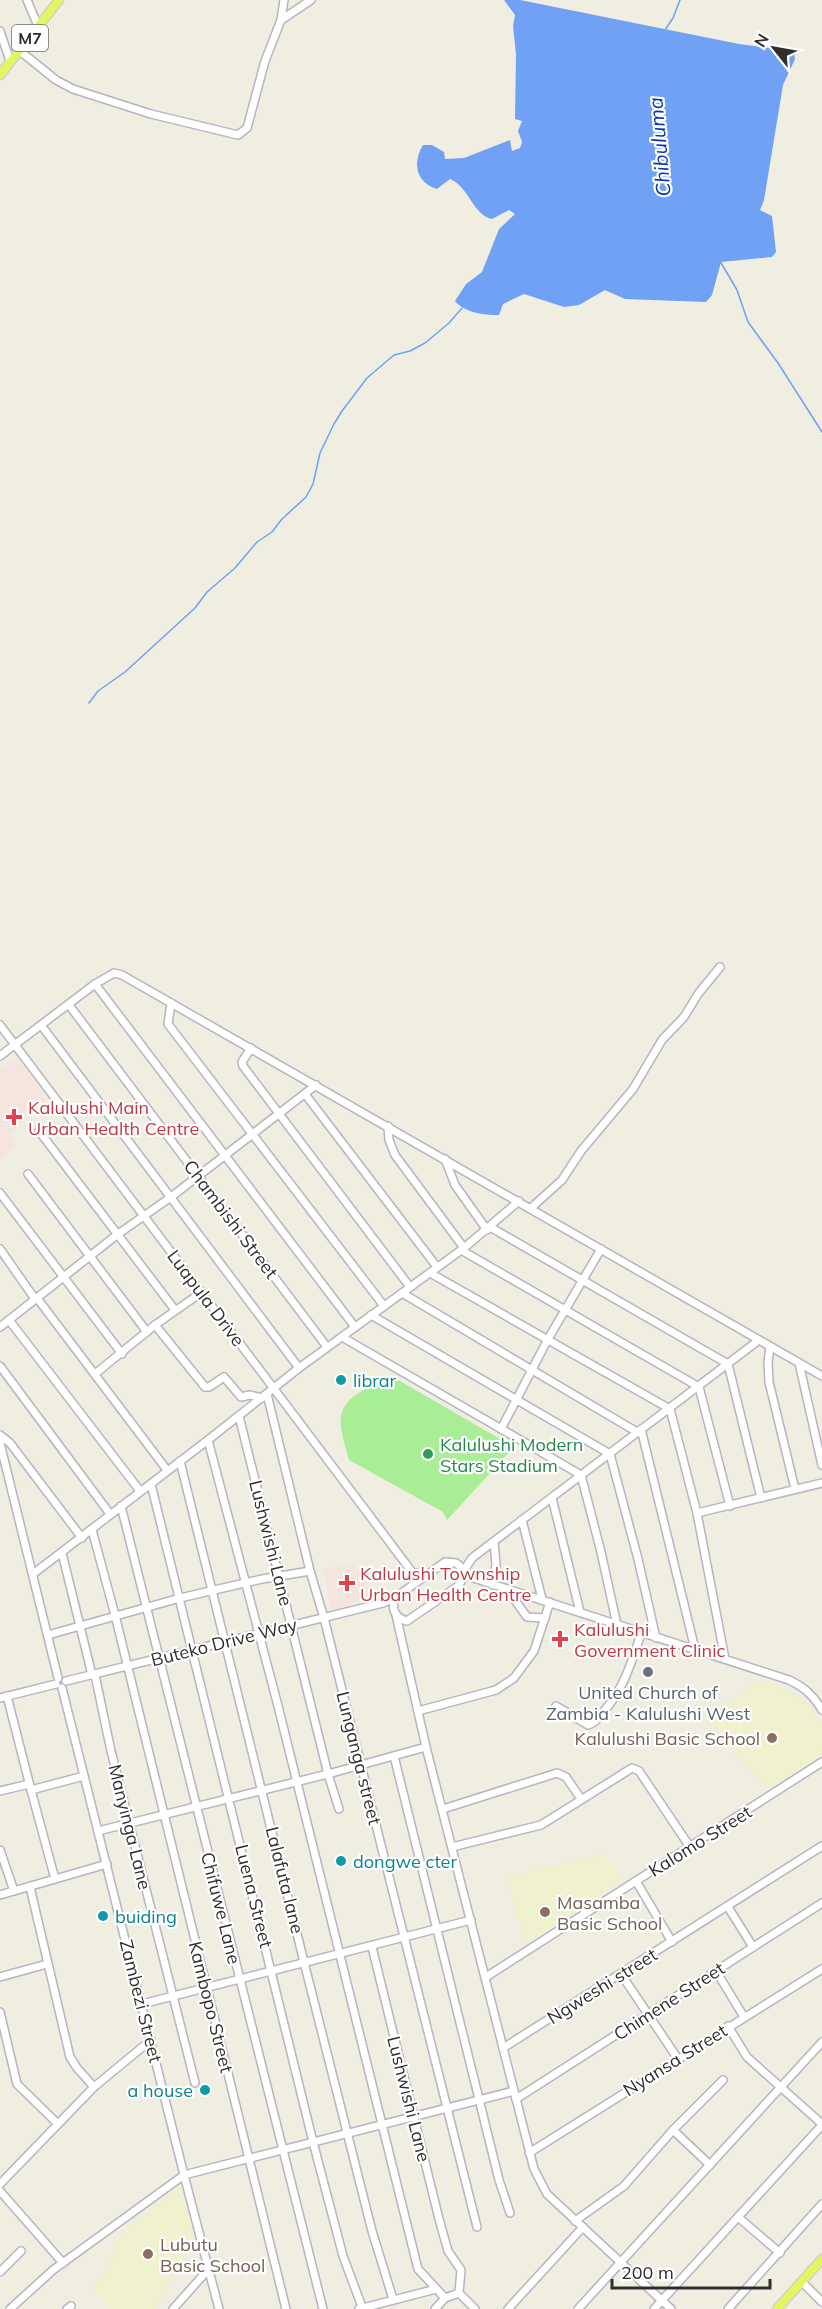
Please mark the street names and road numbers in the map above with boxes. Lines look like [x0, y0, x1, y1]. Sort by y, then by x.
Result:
road number: M7 [12, 25, 48, 51]
street label: Chambishi Street [179, 1155, 283, 1283]
street label: Luapula Drive [162, 1245, 250, 1351]
street label: Lushwishi Lane [244, 1478, 298, 1608]
street label: Buteko Drive Way [148, 1613, 300, 1671]
street label: Lunganga street [331, 1689, 387, 1827]
street label: Manyinga Lane [103, 1762, 157, 1892]
street label: Kalomo Street [644, 1800, 756, 1882]
street label: Lalafuta lane [261, 1824, 309, 1936]
street label: Luena Street [230, 1842, 278, 1950]
street label: Chifuwe Lane [196, 1850, 246, 1966]
street label: Zambezi Street [115, 1937, 167, 2065]
street label: Kambopo Street [184, 1939, 238, 2075]
street label: Ngweshi street [543, 1943, 661, 2029]
street label: Chimene Street [609, 1957, 729, 2045]
street label: Nyansa Street [619, 2019, 731, 2101]
street label: Lushwishi Lane [382, 2034, 436, 2164]

